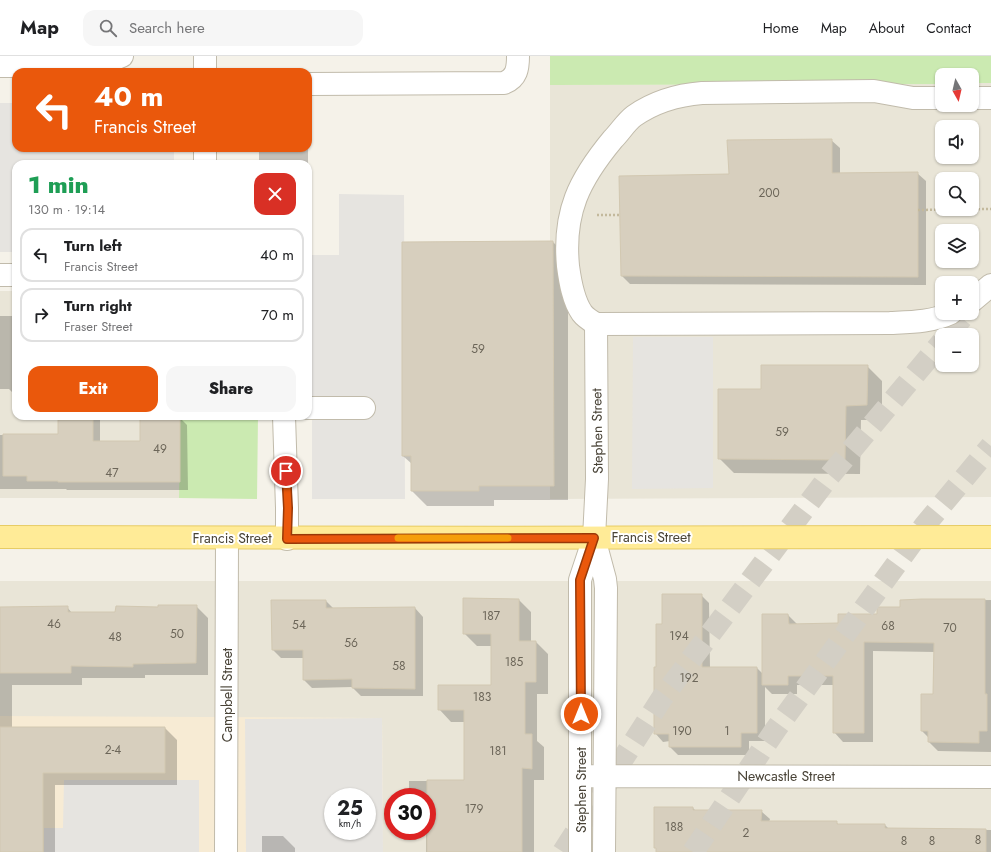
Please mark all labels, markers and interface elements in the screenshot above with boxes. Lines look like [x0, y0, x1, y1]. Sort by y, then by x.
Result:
search box [83, 10, 363, 46]
text: Map [20, 14, 59, 41]
icon: search [97, 17, 119, 39]
text: Search here [129, 17, 205, 39]
text: Home [763, 18, 799, 38]
text: Map [821, 18, 847, 38]
text: About [869, 18, 904, 38]
text: Contact [926, 18, 971, 38]
north arrow [935, 68, 979, 112]
map controls [935, 68, 979, 372]
text: 40 m [94, 76, 163, 117]
icon: left [28, 84, 80, 136]
text: Francis Street [94, 114, 196, 140]
button: sound [935, 120, 979, 164]
text: 1 min [28, 167, 89, 202]
button: search [935, 172, 979, 216]
button: close [254, 173, 296, 215]
house number: 200 [758, 184, 780, 202]
text: 130 m · 19:14 [28, 200, 105, 219]
button: layers [935, 224, 979, 268]
text: Turn left [64, 235, 122, 257]
icon: left [30, 244, 52, 266]
text: 40 m [260, 244, 294, 266]
text: Francis Street [64, 257, 138, 276]
button: + [935, 276, 979, 320]
text: Turn right [64, 295, 132, 317]
icon: right [30, 304, 52, 326]
text: 70 m [261, 304, 294, 326]
text: Fraser Street [64, 317, 132, 336]
button: − [935, 328, 979, 372]
house number: 59 [471, 340, 485, 358]
button: Exit [28, 366, 158, 412]
button: Share [166, 366, 296, 412]
street label: Stephen Street [586, 387, 608, 474]
house number: 59 [775, 423, 789, 441]
house number: 49 [153, 440, 167, 458]
pin [269, 454, 303, 488]
icon: arrive [275, 460, 297, 482]
house number: 47 [105, 464, 119, 482]
street label: Francis Street [611, 527, 691, 547]
street label: Francis Street [192, 528, 272, 548]
house number: 187 [482, 607, 501, 625]
house number: 46 [47, 615, 61, 633]
house number: 54 [292, 616, 306, 634]
house number: 68 [881, 617, 895, 635]
house number: 70 [943, 619, 957, 637]
house number: 50 [170, 625, 184, 643]
house number: 194 [669, 627, 689, 645]
house number: 48 [108, 628, 122, 646]
house number: 56 [344, 634, 358, 652]
street label: Campbell Street [217, 647, 237, 742]
house number: 185 [505, 653, 524, 671]
house number: 58 [392, 657, 406, 675]
house number: 192 [679, 669, 699, 687]
house number: 183 [473, 688, 492, 706]
position arrow [560, 693, 602, 735]
house number: 190 [672, 722, 692, 740]
house number: 1 [724, 722, 730, 740]
house number: 2-4 [105, 741, 121, 759]
house number: 181 [489, 742, 507, 760]
street label: Stephen Street [571, 746, 591, 833]
street label: Newcastle Street [737, 766, 835, 786]
speed limit sign: 30 [384, 788, 436, 840]
text: 25 [337, 794, 363, 823]
house number: 179 [465, 800, 483, 818]
text: km/h [339, 816, 361, 831]
house number: 188 [665, 818, 683, 836]
house number: 2 [743, 824, 750, 842]
house number: 8 [975, 831, 981, 849]
house number: 8 [901, 832, 907, 850]
house number: 8 [929, 832, 935, 850]

